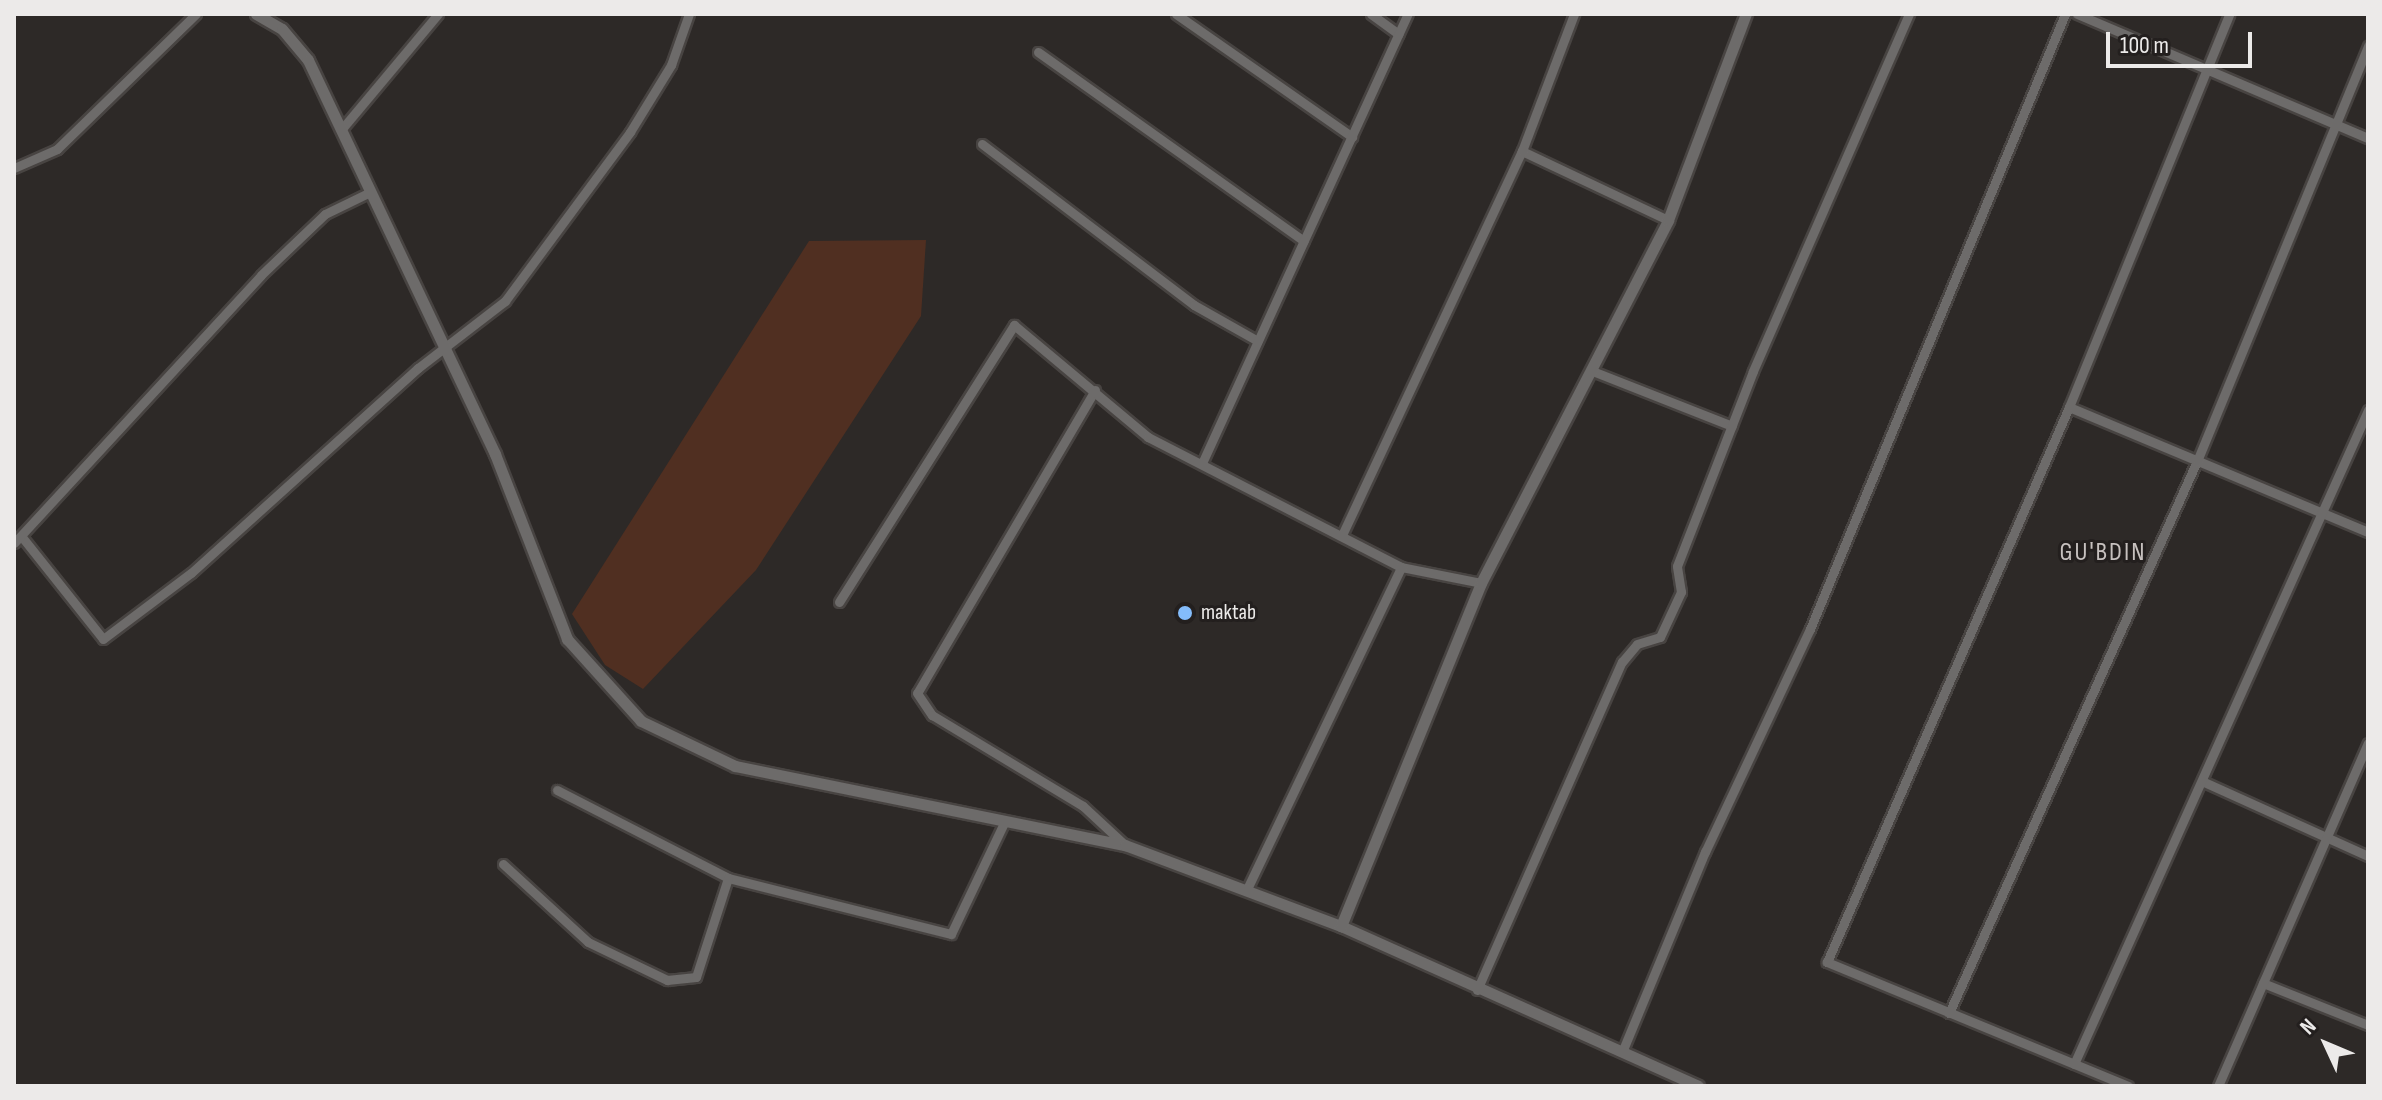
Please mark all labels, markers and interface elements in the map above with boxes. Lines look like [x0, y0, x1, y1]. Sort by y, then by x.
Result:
scale bar [2110, 16, 2256, 66]
text: 100 m [2120, 31, 2169, 60]
district label: GU'BDIN [2060, 537, 2146, 569]
place label: maktab [1201, 600, 1256, 626]
marker: maktab [1176, 604, 1194, 622]
north arrow [2286, 1004, 2366, 1084]
text: N [2295, 1013, 2322, 1041]

